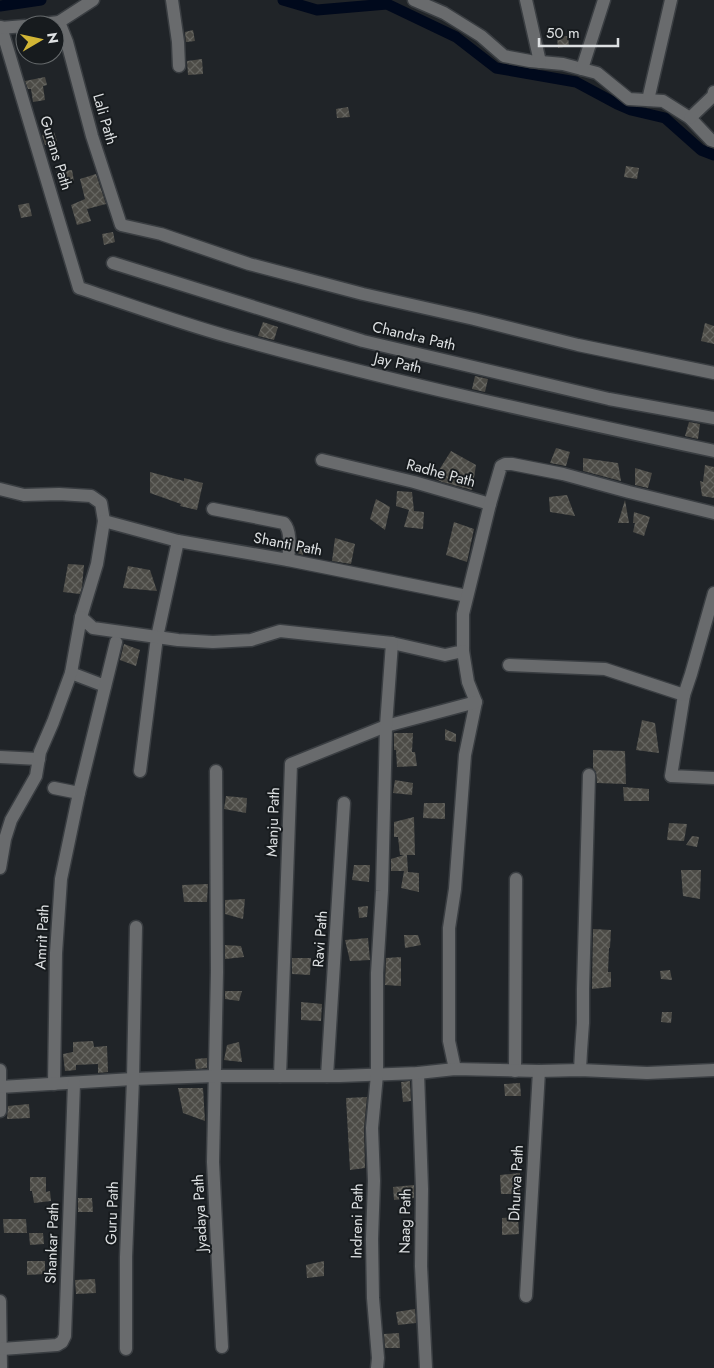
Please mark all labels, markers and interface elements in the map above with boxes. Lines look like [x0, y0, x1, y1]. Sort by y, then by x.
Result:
north arrow [15, 15, 65, 65]
scale bar [539, 15, 618, 47]
text: 50 m [546, 22, 580, 44]
text: N [42, 31, 64, 45]
street label: Lali Path [87, 91, 123, 147]
street label: Gurans Path [34, 113, 78, 193]
street label: Chandra Path [370, 316, 458, 356]
street label: Jay Path [370, 346, 424, 379]
street label: Radhe Path [404, 453, 478, 493]
street label: Shanti Path [252, 527, 324, 561]
street label: Manju Path [261, 787, 285, 857]
street label: Amrit Path [29, 904, 55, 970]
street label: Ravi Path [307, 910, 333, 968]
street label: Dhurva Path [503, 1144, 529, 1222]
street label: Jyadaya Path [187, 1174, 213, 1254]
street label: Guru Path [100, 1181, 124, 1245]
street label: Indreni Path [345, 1183, 369, 1259]
street label: Naag Path [393, 1188, 417, 1254]
street label: Shankar Path [40, 1202, 64, 1284]

